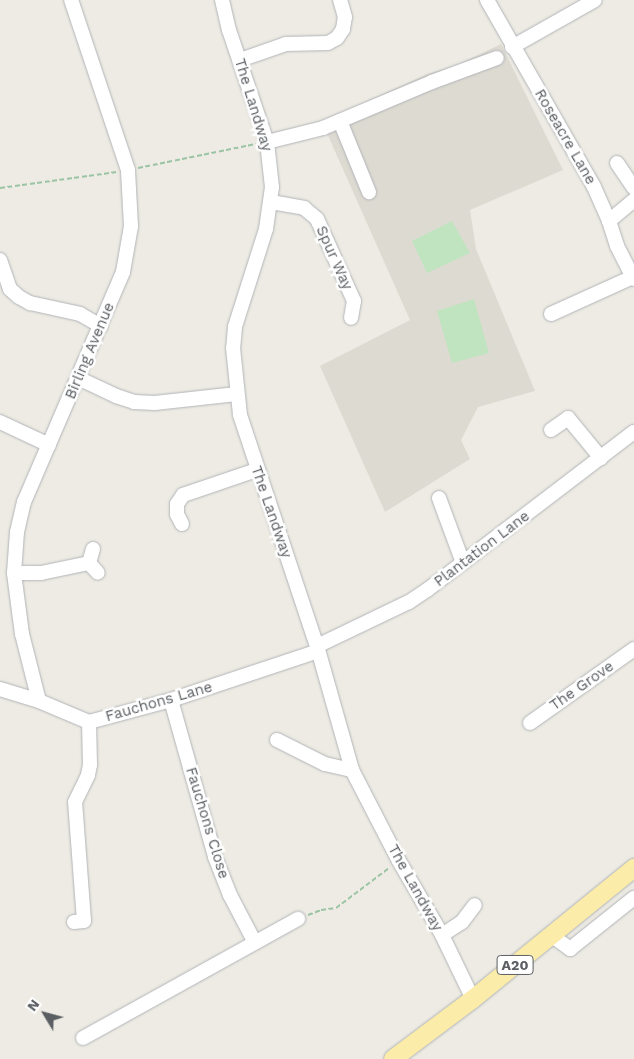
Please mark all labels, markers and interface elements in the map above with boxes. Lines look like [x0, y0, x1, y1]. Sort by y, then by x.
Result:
street label: The Landway [230, 56, 276, 154]
street label: Roseacre Lane [530, 86, 600, 188]
street label: Spur Way [312, 223, 356, 293]
street label: Birling Avenue [61, 300, 119, 402]
street label: The Landway [247, 464, 295, 560]
street label: Plantation Lane [431, 507, 533, 591]
street label: The Grove [547, 657, 617, 715]
street label: Fauchons Lane [103, 678, 215, 726]
street label: Fauchons Close [182, 765, 232, 881]
street label: The Landway [384, 842, 446, 934]
road number: A20 [496, 954, 534, 976]
north arrow [20, 989, 70, 1039]
text: N [24, 996, 43, 1014]

